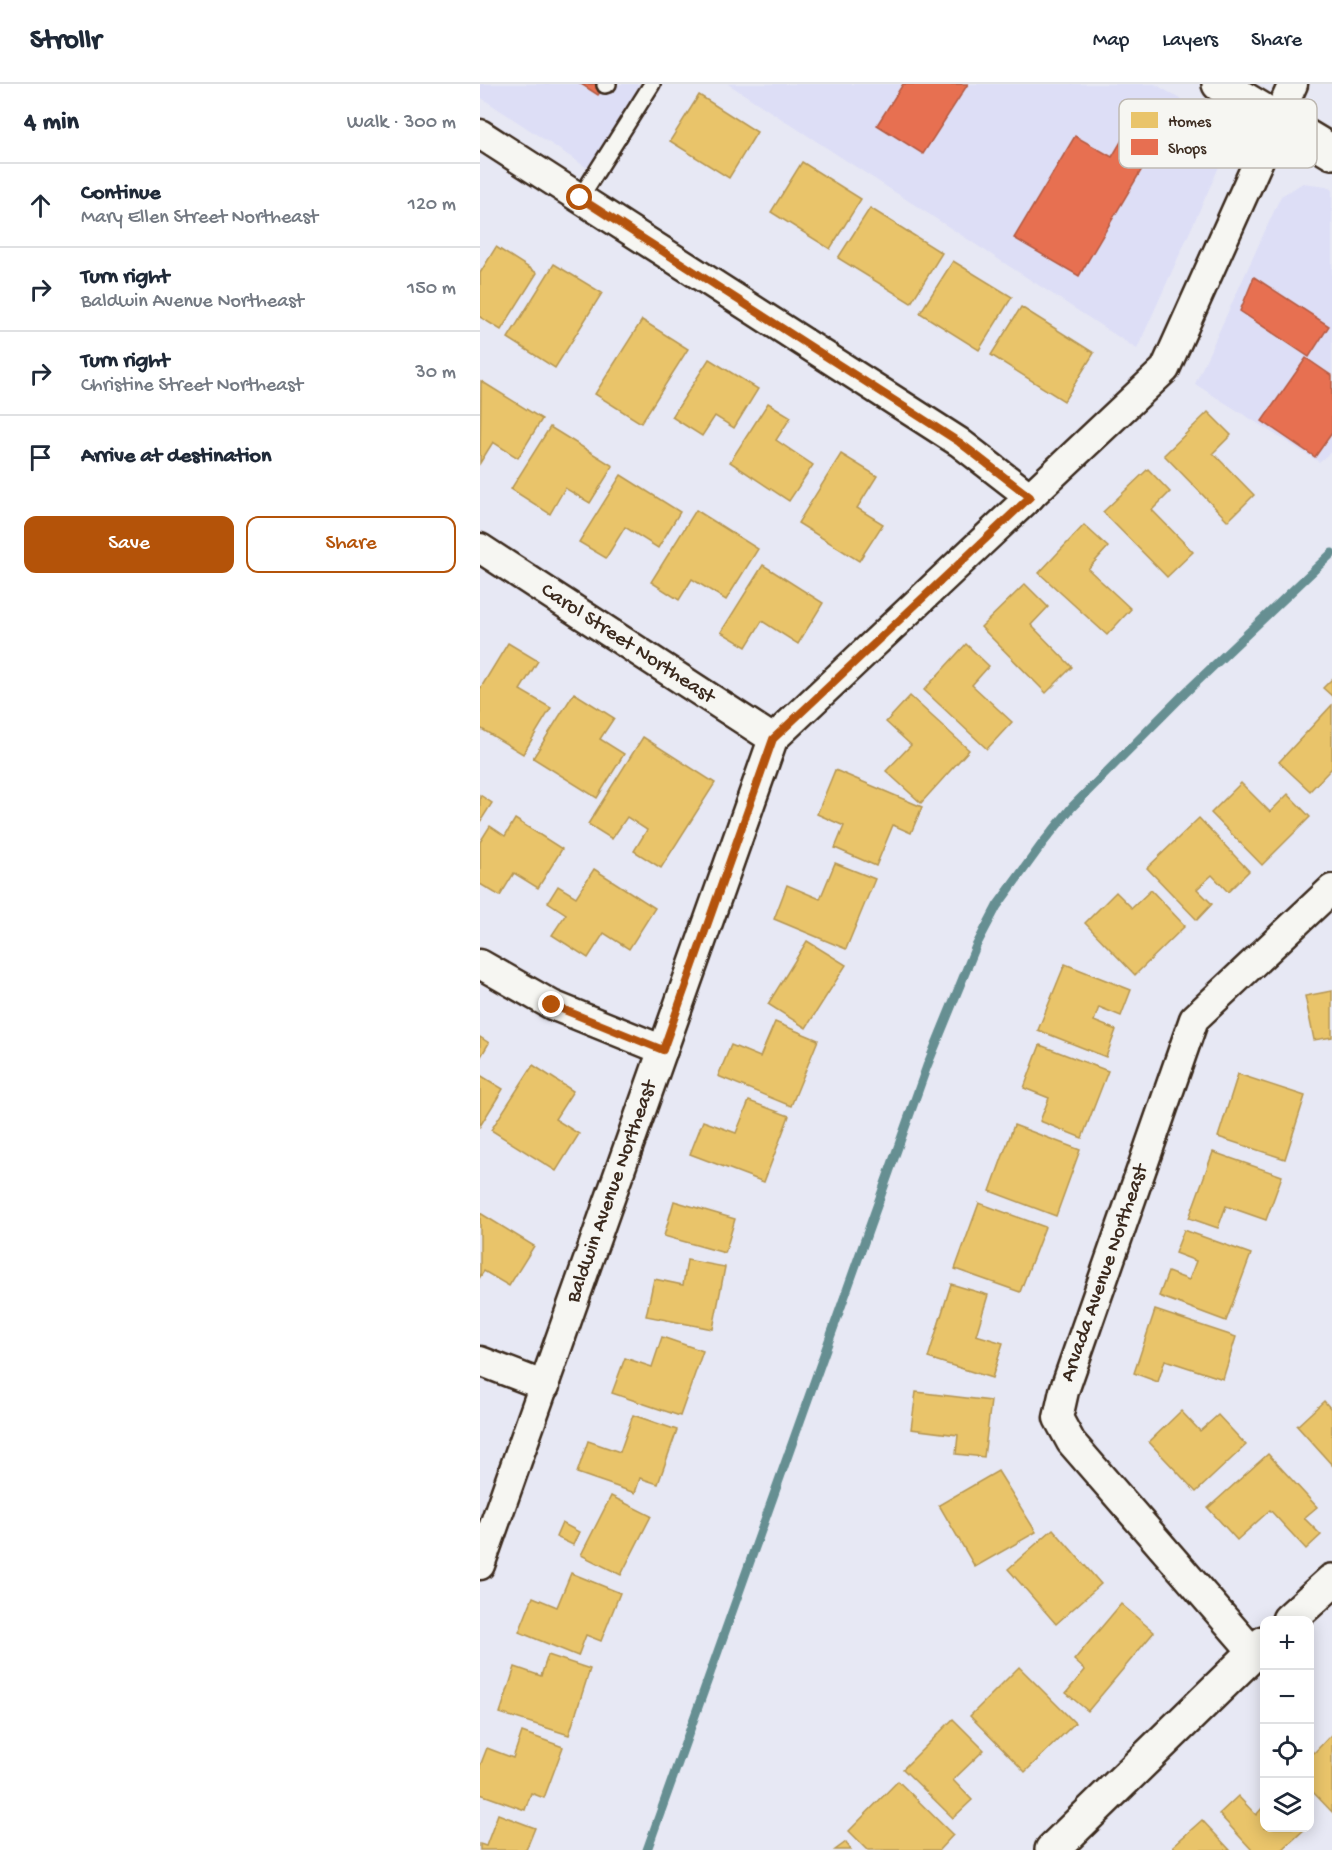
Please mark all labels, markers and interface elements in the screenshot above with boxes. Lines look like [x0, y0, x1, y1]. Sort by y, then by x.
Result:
text: Strollr [30, 25, 101, 58]
text: Map [1093, 29, 1129, 54]
text: Layers [1162, 29, 1218, 54]
text: Share [1251, 29, 1302, 54]
legend [1119, 99, 1317, 168]
text: 4 min [24, 108, 79, 139]
text: Walk · 300 m [347, 112, 456, 135]
text: Homes [1168, 114, 1212, 133]
text: Shops [1168, 141, 1207, 160]
text: Continue [81, 181, 161, 207]
route start [566, 184, 592, 210]
icon: ahead [24, 189, 57, 222]
text: 120 m [408, 194, 456, 217]
text: Mary Ellen Street Northeast [81, 207, 318, 230]
text: Turn right [81, 265, 169, 291]
icon: right [24, 273, 57, 306]
text: 150 m [407, 278, 456, 301]
text: Baldwin Avenue Northeast [81, 291, 304, 314]
text: Turn right [81, 349, 169, 375]
icon: right [24, 357, 57, 390]
text: 30 m [415, 362, 456, 385]
text: Christine Street Northeast [81, 375, 303, 398]
icon: arrive [24, 441, 57, 474]
text: Arrive at destination [81, 444, 271, 470]
button: Save [24, 516, 234, 573]
button: Share [246, 516, 456, 573]
street label: Carol Street Northeast [536, 578, 721, 711]
route end [538, 991, 564, 1017]
street label: Baldwin Avenue Northeast [561, 1075, 664, 1307]
street label: Arvada Avenue Northeast [1056, 1159, 1155, 1385]
map controls [1260, 1616, 1314, 1832]
button: + [1260, 1616, 1314, 1670]
button: − [1260, 1670, 1314, 1724]
button: locate [1260, 1724, 1314, 1778]
button: layers [1260, 1778, 1314, 1832]

